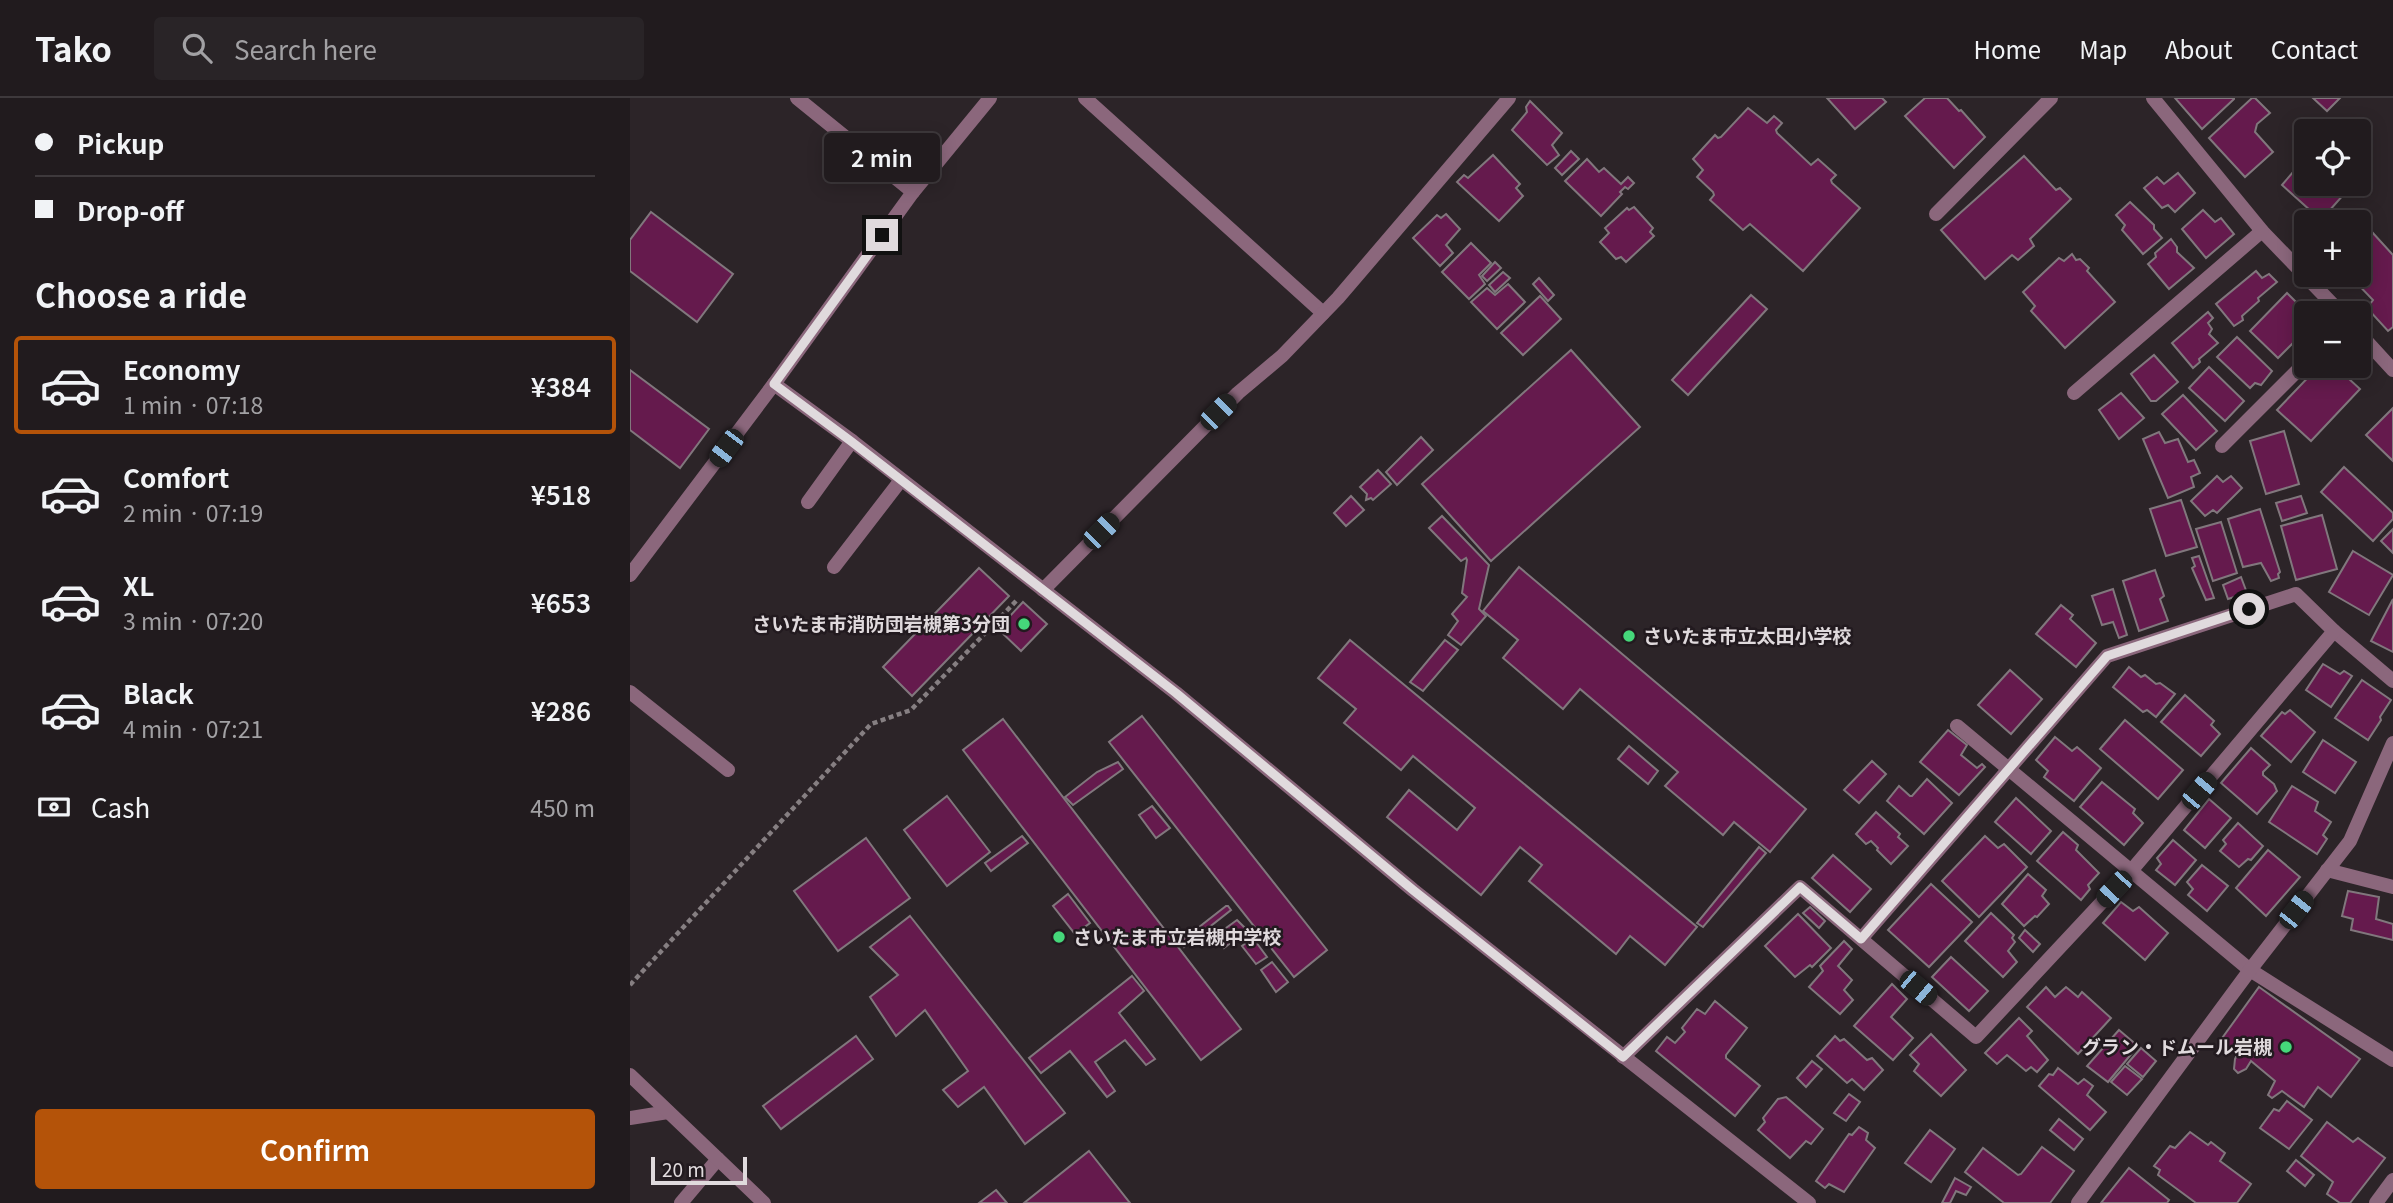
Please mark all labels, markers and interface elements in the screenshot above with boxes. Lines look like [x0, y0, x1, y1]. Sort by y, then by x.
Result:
search box [154, 17, 644, 80]
text: Tako [35, 24, 112, 72]
icon: search [178, 29, 216, 67]
text: Search here [234, 30, 377, 67]
text: Home [1974, 31, 2041, 66]
text: Map [2079, 31, 2127, 66]
text: About [2165, 31, 2233, 66]
text: Contact [2271, 31, 2358, 66]
map controls [2294, 119, 2371, 378]
button: locate [2294, 119, 2371, 196]
text: Pickup [77, 124, 164, 161]
callout: 2 min [824, 134, 940, 183]
text: 2 min [851, 140, 913, 174]
text: Drop-off [77, 191, 184, 228]
button: + [2294, 210, 2371, 287]
route end [866, 219, 898, 251]
text: Choose a ride [35, 271, 247, 317]
button: − [2294, 301, 2371, 378]
text: Economy [123, 350, 241, 387]
icon: car [39, 354, 102, 417]
text: ¥384 [531, 367, 591, 404]
text: 1 min · 07:18 [123, 387, 263, 421]
car [1196, 390, 1241, 434]
car [705, 425, 748, 471]
text: Comfort [123, 458, 229, 495]
icon: car [39, 462, 102, 525]
text: ¥518 [531, 475, 591, 512]
text: 2 min · 07:19 [123, 495, 263, 529]
car [1079, 509, 1124, 553]
text: XL [123, 566, 154, 603]
icon: car [39, 570, 102, 633]
text: ¥653 [531, 583, 591, 620]
route start [2233, 593, 2265, 625]
text: 3 min · 07:20 [123, 603, 263, 637]
place label: さいたま市消防団岩槻第3分団 [752, 609, 1010, 636]
marker: さいたま市消防団岩槻第3分団 [1016, 616, 1032, 632]
place label: さいたま市立太田小学校 [1643, 621, 1851, 648]
marker: さいたま市立太田小学校 [1621, 628, 1637, 644]
text: Black [123, 674, 194, 711]
icon: car [39, 678, 102, 741]
text: ¥286 [531, 691, 591, 728]
text: 4 min · 07:21 [123, 711, 263, 745]
car [2178, 768, 2221, 814]
icon: cash [35, 788, 73, 826]
text: Cash [91, 788, 150, 825]
text: 450 m [530, 790, 595, 824]
car [2092, 866, 2137, 912]
car [2275, 887, 2318, 933]
place label: さいたま市立岩槻中学校 [1073, 922, 1281, 949]
marker: さいたま市立岩槻中学校 [1051, 929, 1067, 945]
car [1896, 966, 1941, 1010]
place label: グラン・ドムール岩槻 [2082, 1032, 2272, 1059]
marker: グラン・ドムール岩槻 [2278, 1039, 2294, 1055]
button: Confirm [35, 1109, 595, 1189]
scale bar [651, 1154, 747, 1186]
text: 20 m [662, 1155, 705, 1182]

